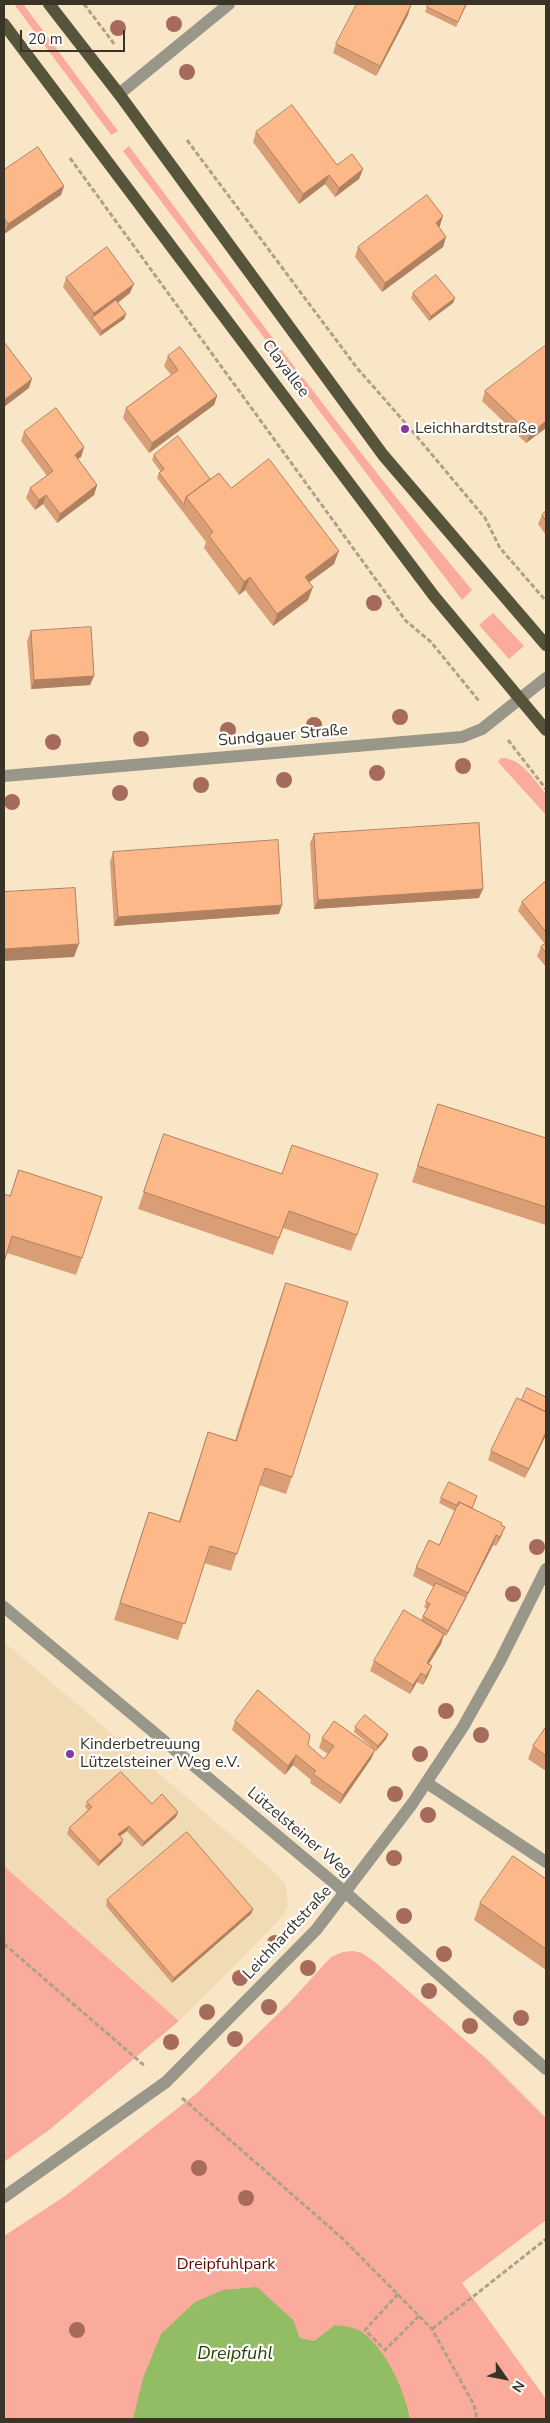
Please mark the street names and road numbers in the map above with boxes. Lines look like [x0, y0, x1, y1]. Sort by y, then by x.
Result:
street label: Clayallee [257, 337, 313, 401]
street label: Sundgauer Straße [217, 721, 349, 751]
street label: Lützelsteiner Weg [243, 1784, 355, 1882]
street label: Leichhardtstraße [240, 1882, 336, 1984]

